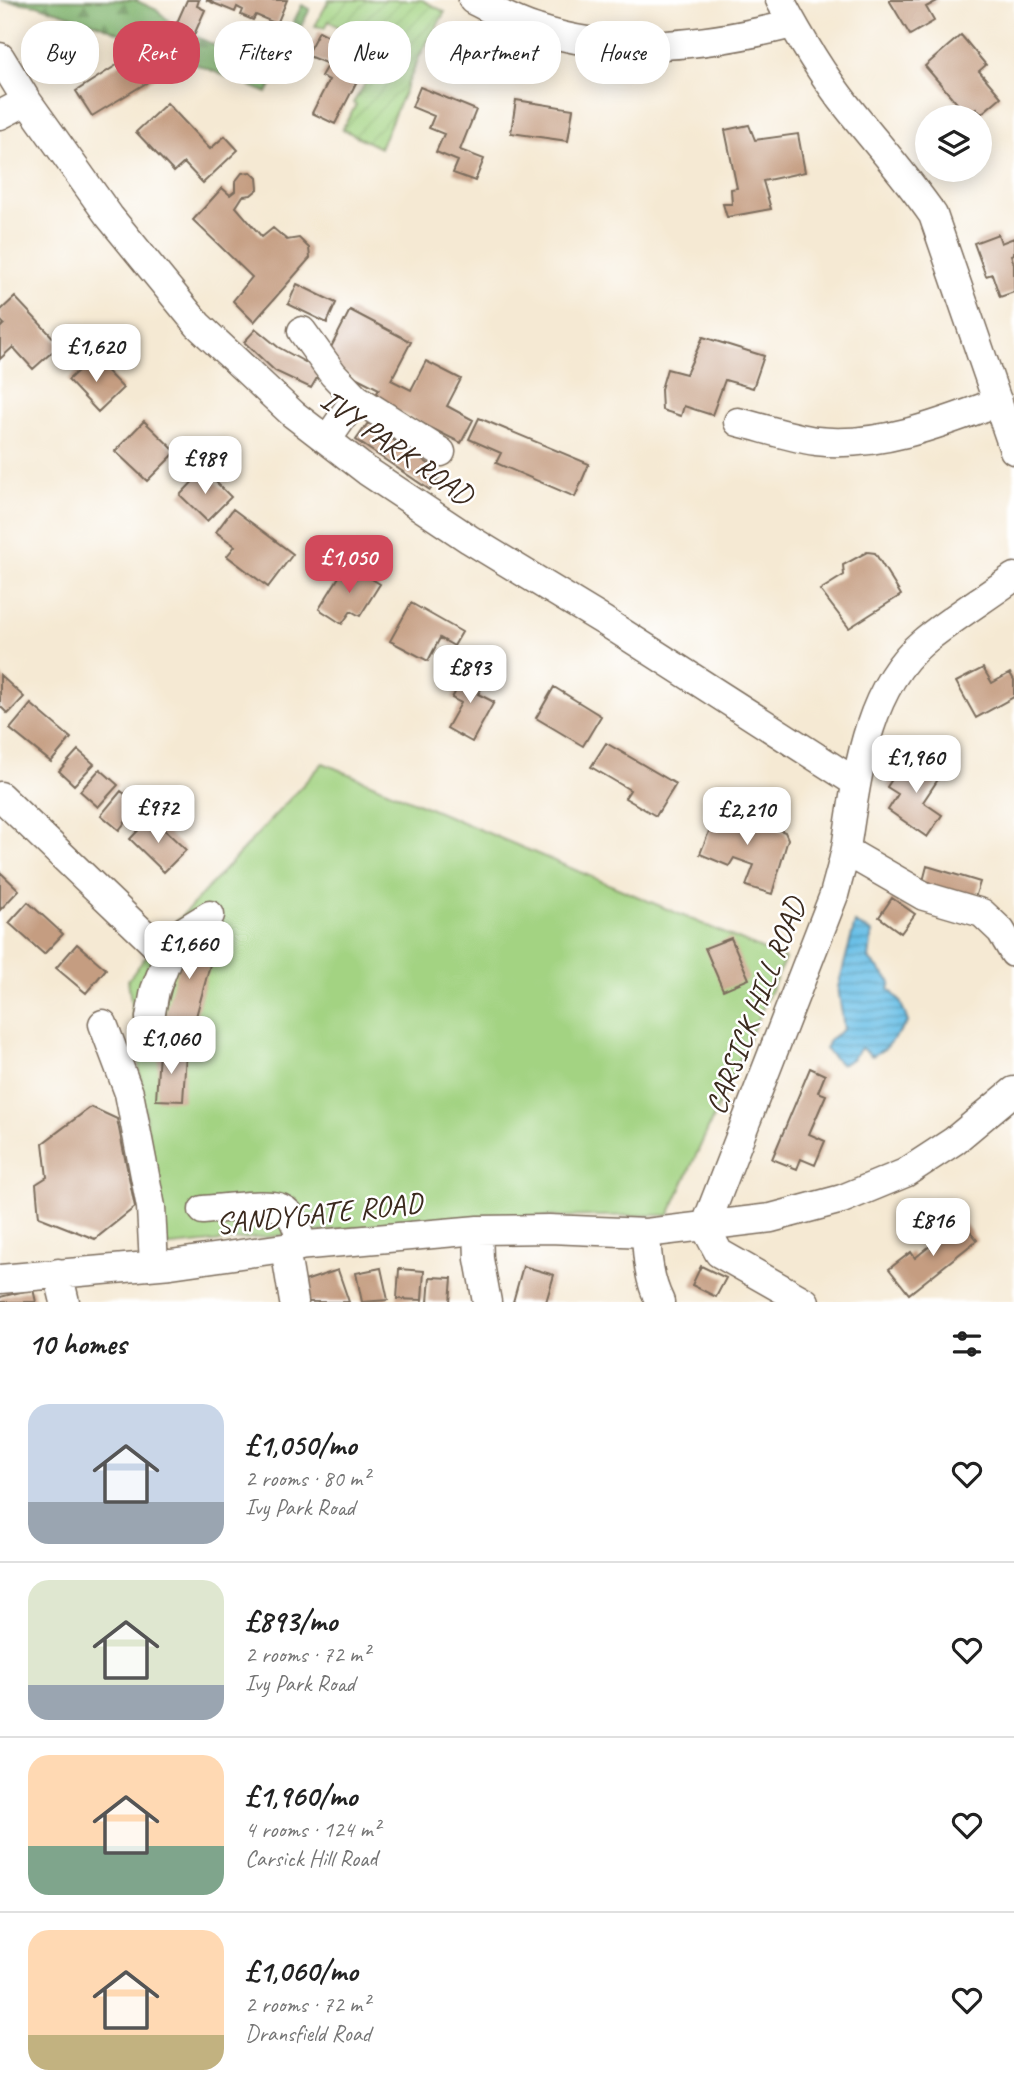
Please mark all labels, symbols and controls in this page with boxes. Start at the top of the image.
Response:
chip: Buy [21,21,99,84]
chip: Rent [113,21,200,84]
chip: Filters [214,21,314,84]
chip: New [328,21,411,84]
chip: Apartment [425,21,561,84]
chip: House [575,21,670,84]
map controls [915,105,992,182]
button: layers [915,105,992,182]
pin: £1,620 [39,324,153,384]
text: £1,620 [68,332,124,361]
street label: IVY PARK ROAD [314,381,483,515]
pin: £989 [164,436,246,496]
text: £989 [185,444,225,473]
pin: £1,050 [292,536,406,595]
text: £1,050 [321,543,377,572]
pin: £893 [429,646,511,705]
text: £893 [449,653,491,682]
pin: £1,960 [859,736,973,795]
text: £1,960 [888,743,944,772]
pin: £972 [117,786,199,845]
pin: £2,210 [690,788,804,847]
text: £972 [137,793,179,822]
text: £2,210 [719,795,775,824]
street label: CARSICK HILL ROAD [696,890,815,1119]
pin: £1,660 [132,922,246,981]
text: £1,660 [160,929,218,958]
pin: £1,060 [114,1016,228,1076]
text: £1,060 [143,1024,199,1053]
street label: SANDYGATE ROAD [214,1183,427,1243]
pin: £816 [892,1198,974,1258]
text: £816 [912,1206,954,1235]
text: 10 homes [28,1325,126,1363]
icon: filters [948,1325,986,1363]
text: £1,050/mo [245,1426,356,1464]
icon: home [84,1432,168,1516]
icon: heart [948,1455,986,1493]
text: 2 rooms · 80 m² [245,1464,369,1493]
text: Ivy Park Road [245,1493,355,1522]
text: £893/mo [245,1602,337,1640]
icon: home [84,1608,168,1692]
icon: heart [948,1631,986,1669]
text: 2 rooms · 72 m² [245,1640,369,1669]
text: Ivy Park Road [245,1669,355,1698]
text: £1,960/mo [245,1777,357,1815]
icon: home [84,1783,168,1867]
icon: heart [948,1806,986,1844]
text: 4 rooms · 124 m² [245,1815,380,1844]
text: Carsick Hill Road [245,1844,377,1873]
text: £1,060/mo [245,1952,358,1990]
icon: home [84,1958,168,2042]
icon: heart [948,1981,986,2019]
text: 2 rooms · 72 m² [245,1990,369,2019]
text: Dransfield Road [245,2019,371,2048]

